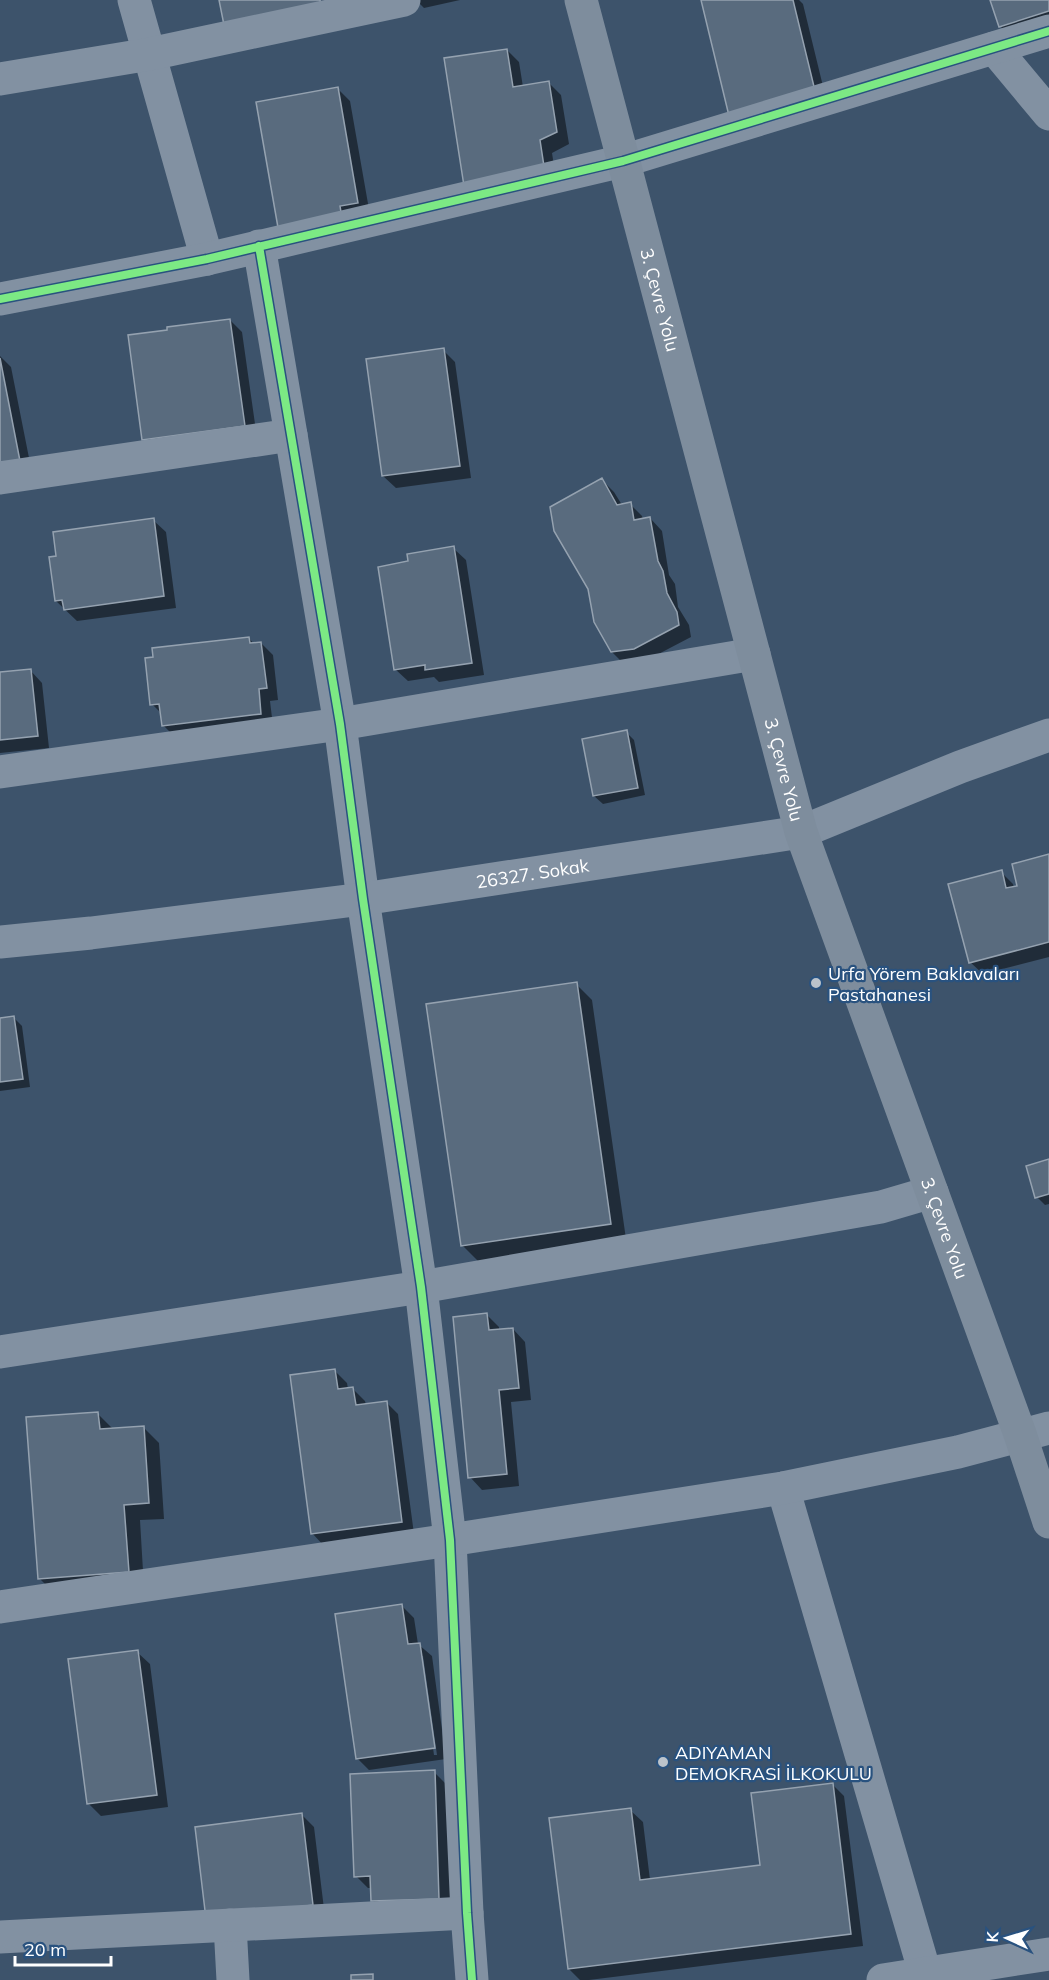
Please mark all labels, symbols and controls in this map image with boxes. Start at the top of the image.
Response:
street label: 3. Çevre Yolu [636,246,685,354]
street label: 3. Çevre Yolu [760,715,809,824]
street label: 26327. Sokak [475,853,591,893]
place label: Urfa Yörem Baklavaları Pastahanesi [828,962,1020,1006]
marker: Urfa Yörem Baklavaları Pastahanesi [809,976,823,990]
street label: 3. Çevre Yolu [916,1174,974,1282]
place label: ADIYAMAN DEMOKRASİ İLKOKULU [675,1741,872,1785]
marker: ADIYAMAN DEMOKRASİ İLKOKULU [656,1755,670,1769]
north arrow [977,1908,1037,1968]
scale bar [15,1929,111,1967]
text: K [982,1930,1002,1943]
text: 20 m [24,1938,66,1961]

